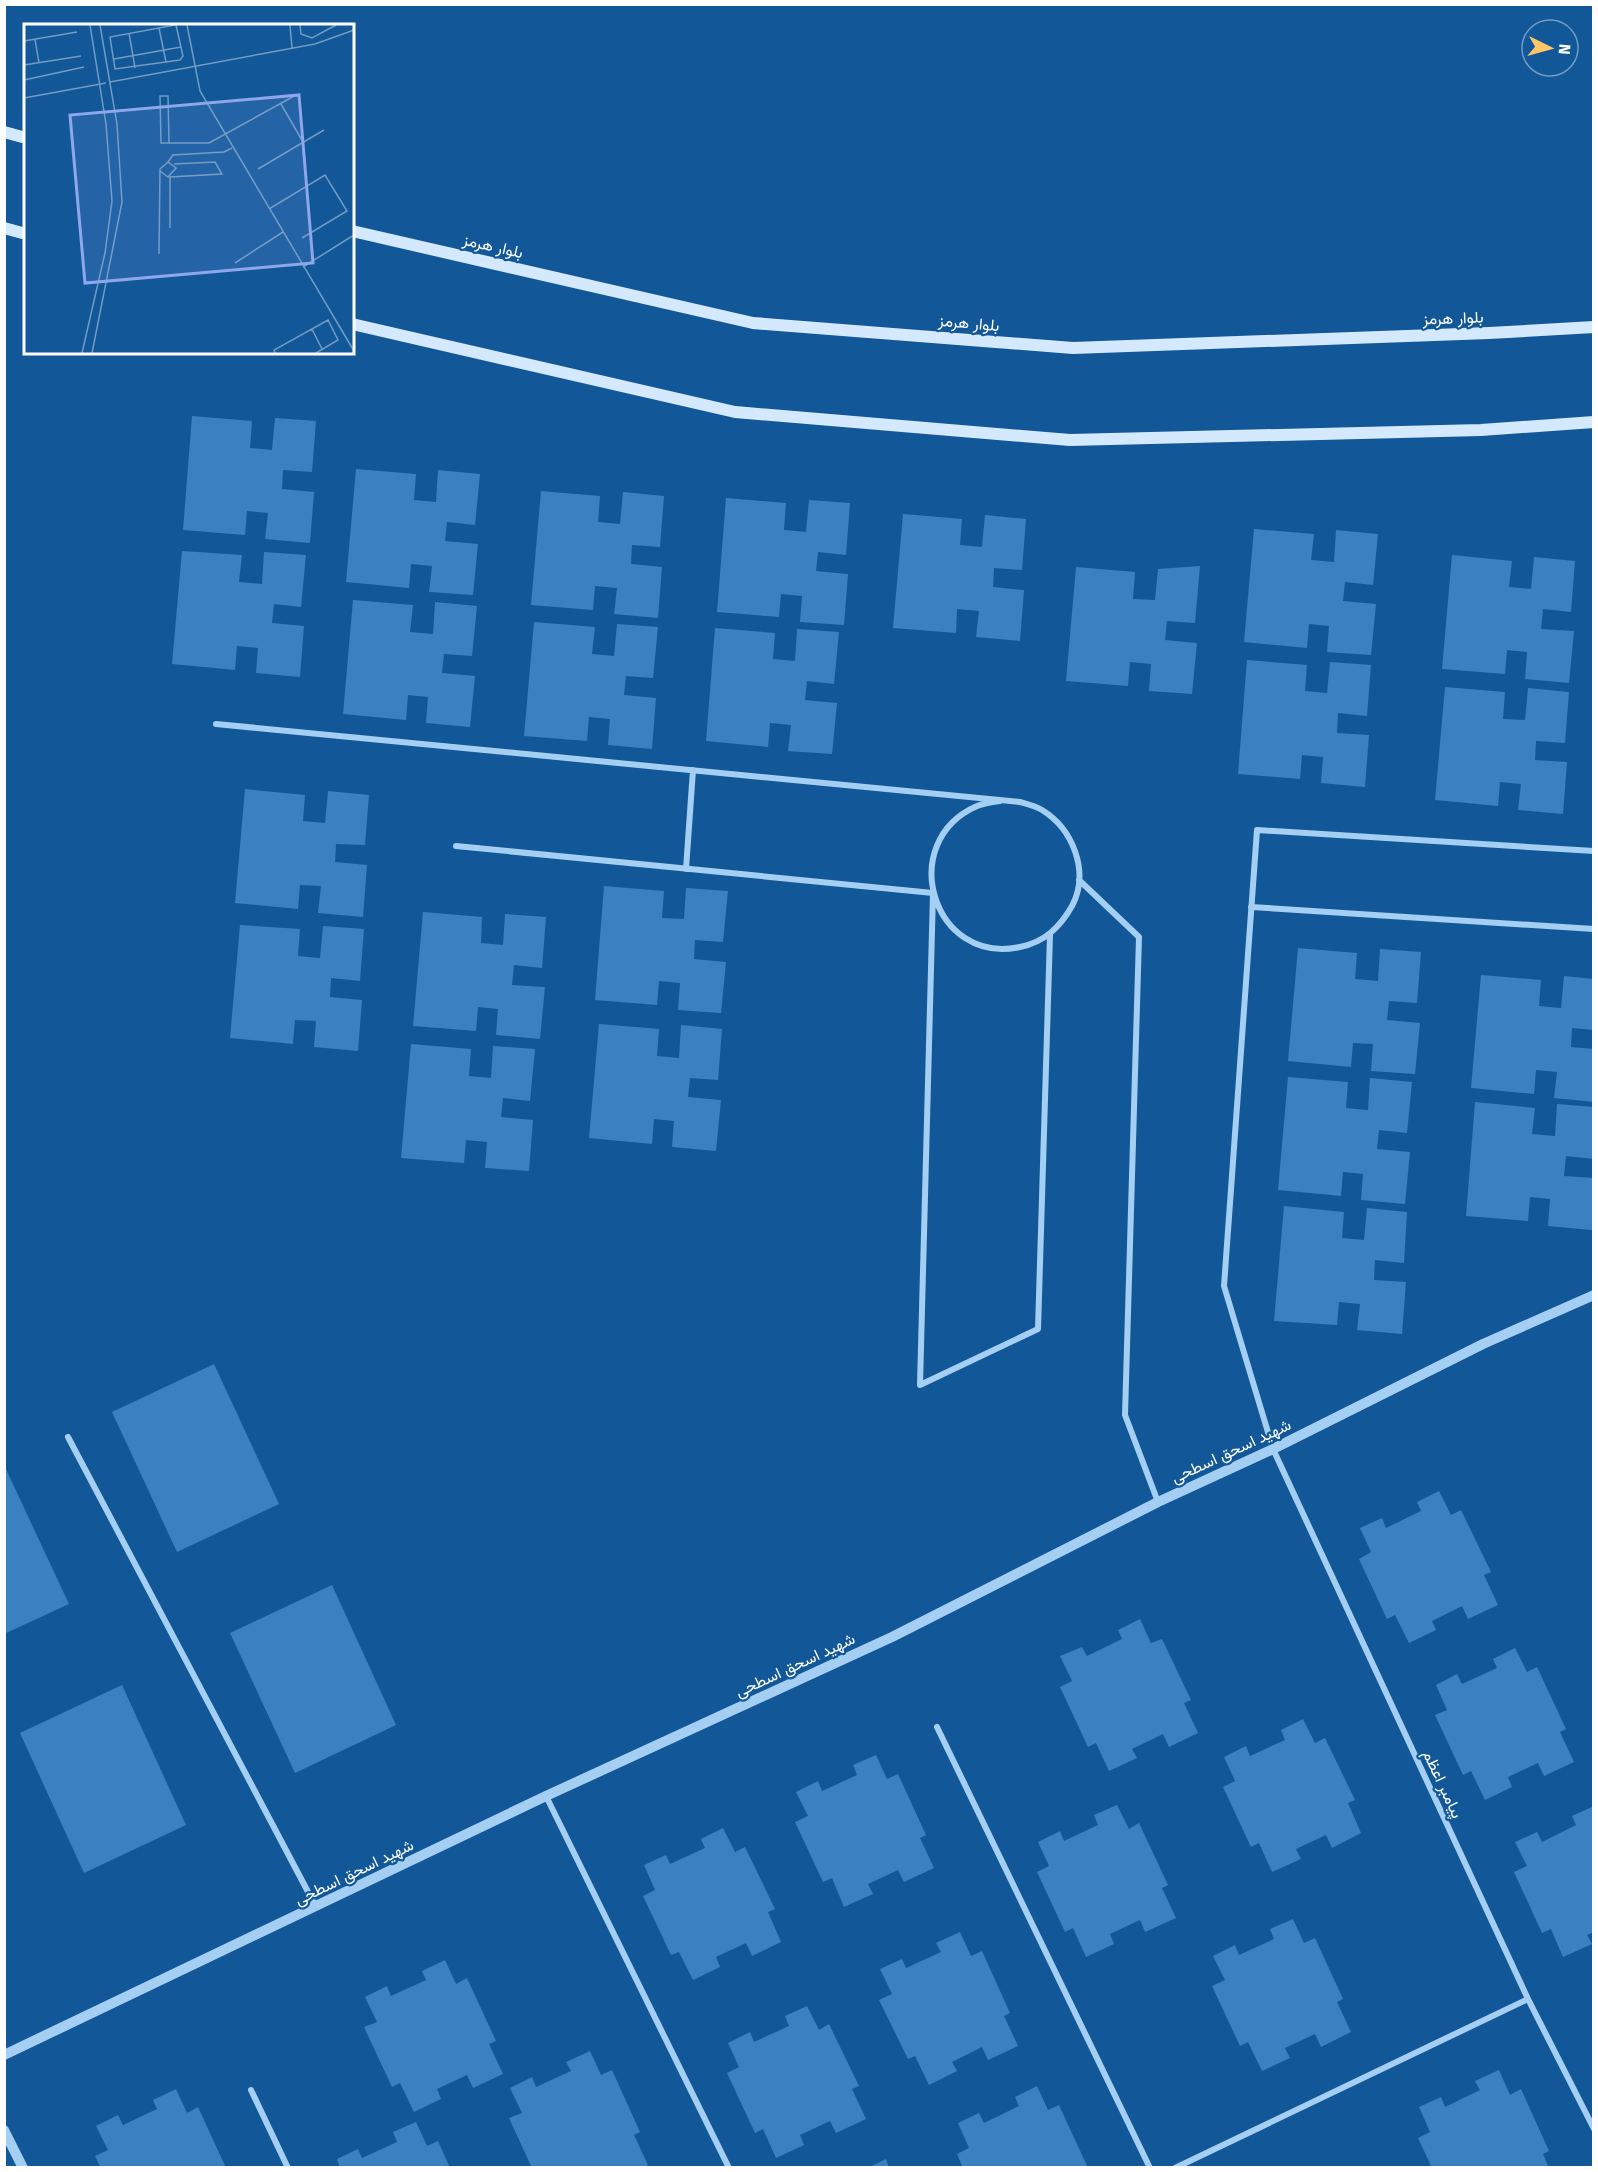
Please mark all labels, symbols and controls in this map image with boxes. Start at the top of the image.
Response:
north arrow [1520,18,1580,78]
inset map [24,24,354,354]
text: N [1555,43,1574,55]
street label: بلوار هرمز [460,230,525,263]
street label: بلوار هرمز [1421,307,1484,330]
street label: بلوار هرمز [937,311,1000,336]
street label: شهید اسحق اسطحی [1168,1415,1294,1488]
street label: شهید اسحق اسطحی [732,1629,858,1702]
street label: پیامبر اعظم [1417,1747,1467,1822]
street label: شهید اسحق اسطحی [291,1835,417,1910]

